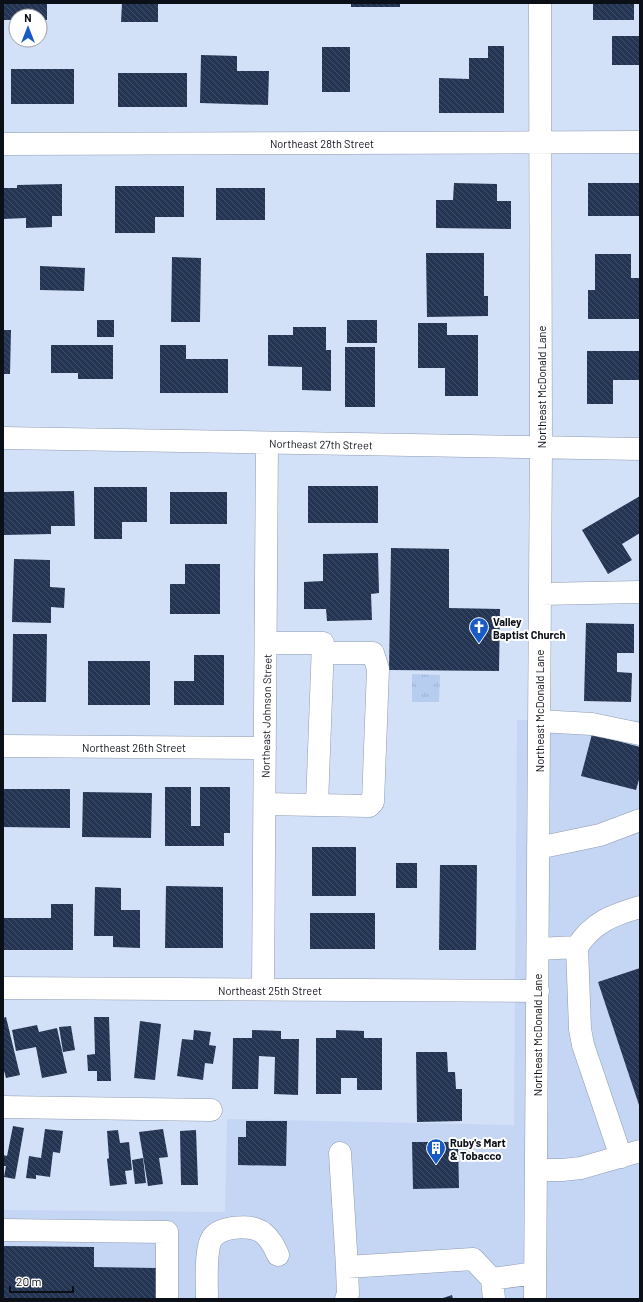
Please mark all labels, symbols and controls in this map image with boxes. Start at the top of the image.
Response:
north arrow [8,8,48,48]
text: N [24,11,32,24]
street label: Northeast 28th Street [270,137,374,150]
street label: Northeast McDonald Lane [535,326,548,448]
street label: Northeast 27th Street [269,437,373,451]
place label: Valley Baptist Church [493,615,565,641]
church icon: Valley Baptist Church [468,616,490,644]
street label: Northeast McDonald Lane [533,650,546,772]
street label: Northeast Johnson Street [258,654,274,778]
street label: Northeast 26th Street [82,741,186,754]
street label: Northeast McDonald Lane [531,974,544,1096]
street label: Northeast 25th Street [218,984,322,997]
place label: Ruby's Mart & Tobacco [450,1136,506,1162]
building icon: Ruby's Mart & Tobacco [425,1137,447,1165]
scale bar [10,1268,73,1294]
text: 20 m [16,1274,42,1288]

